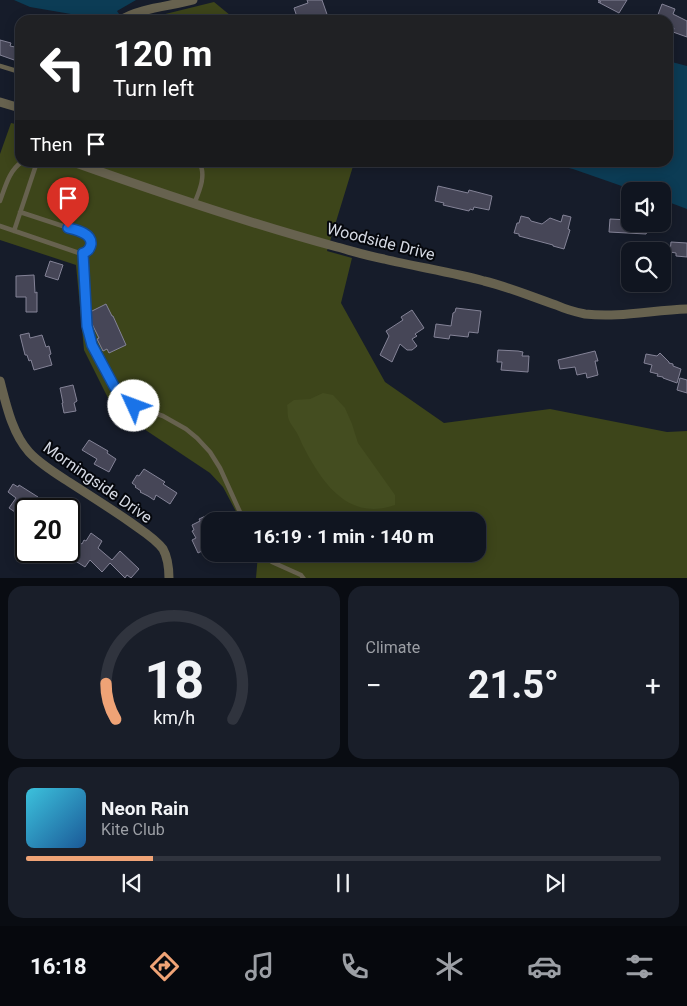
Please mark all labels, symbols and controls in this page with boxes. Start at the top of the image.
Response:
text: 120 m [113,34,212,75]
icon: left [30,35,95,100]
text: Turn left [113,76,194,101]
icon: arrive [82,130,110,158]
text: Then [30,133,72,156]
pin [47,177,89,228]
map controls [621,182,671,292]
button: sound [621,182,671,232]
icon: arrive [54,184,82,212]
street label: Woodside Drive [325,219,437,264]
button: search [621,242,671,292]
position arrow [107,379,159,431]
street label: Morningside Drive [40,438,156,527]
speed limit sign: 20 [15,498,80,563]
text: 16:19 · 1 min · 140 m [253,525,434,548]
text: Climate [366,638,420,657]
text: 18 [144,650,204,711]
text: 21.5° [468,663,559,707]
text: − [366,669,382,702]
text: + [645,669,661,702]
text: km/h [153,707,195,728]
text: Neon Rain [101,797,189,820]
text: Kite Club [101,820,165,839]
icon: previous [118,869,146,897]
icon: pause [329,869,357,897]
icon: next [541,869,569,897]
icon: directions [147,949,182,984]
icon: music [242,949,277,984]
icon: phone [337,949,372,984]
icon: climate [432,949,467,984]
icon: car [527,949,562,984]
icon: filters [622,949,657,984]
text: 16:18 [30,954,87,979]

